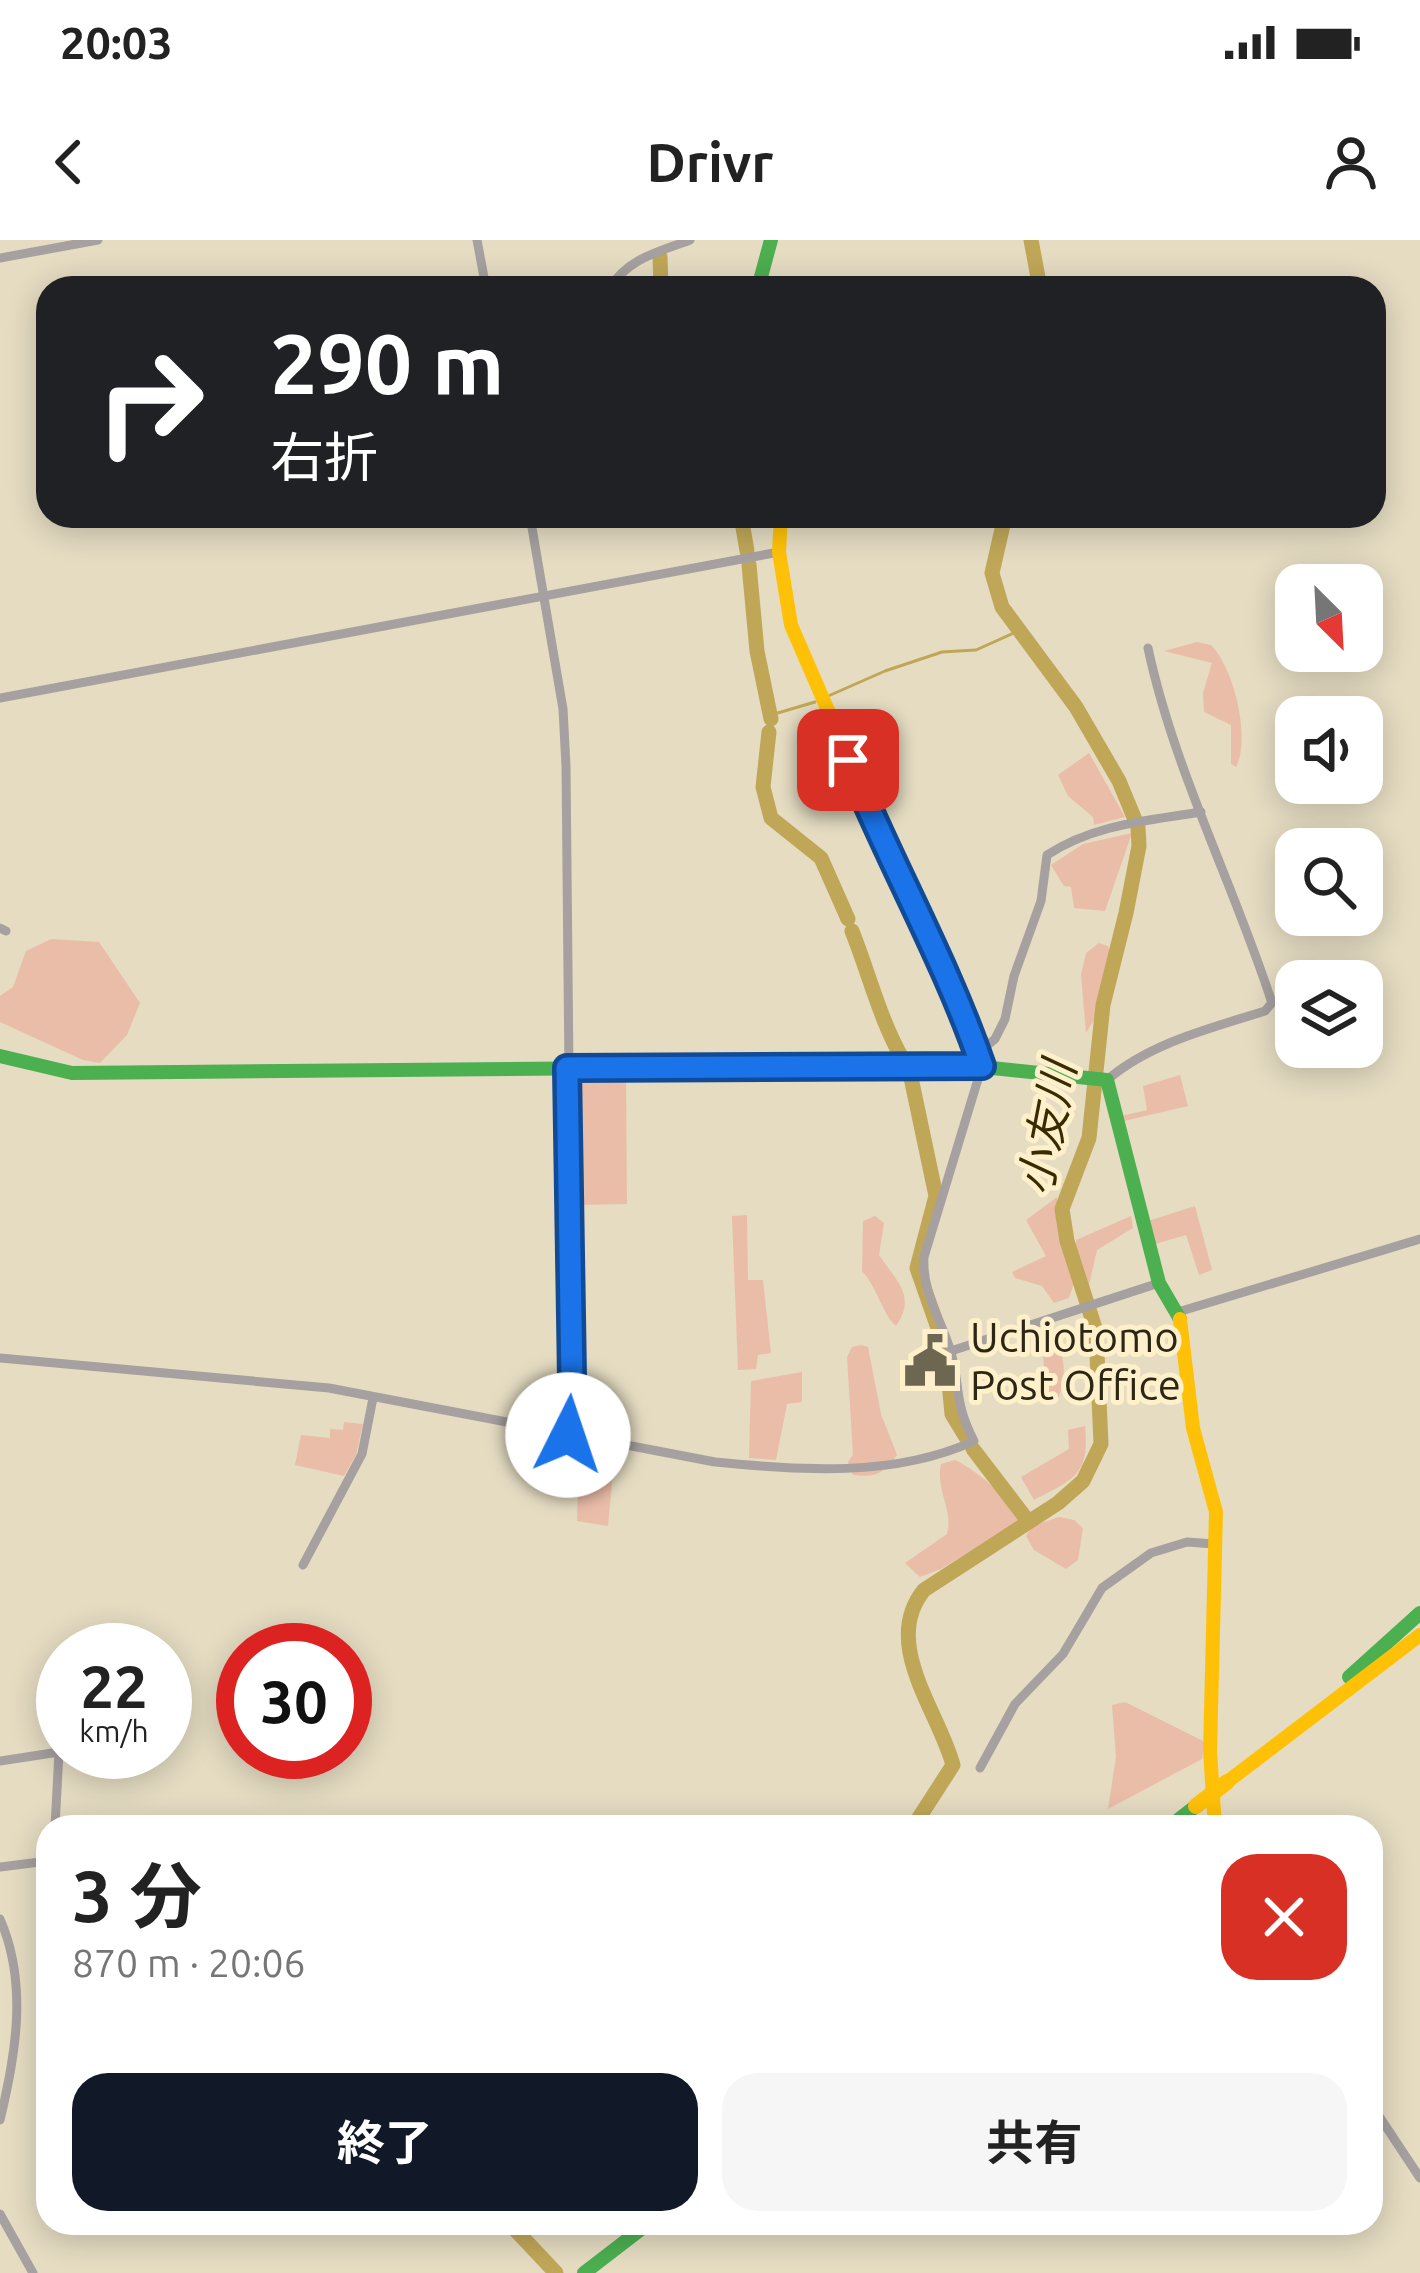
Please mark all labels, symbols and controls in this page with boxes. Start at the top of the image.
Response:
text: 20:03 [60,17,173,68]
icon: back [36,129,102,195]
icon: person [1318,129,1384,195]
text: Drivr [647,132,773,192]
text: 290 m [270,316,504,410]
icon: right [72,324,228,480]
text: 右折 [270,427,378,487]
north arrow [1275,564,1383,672]
map controls [1275,564,1383,1068]
button: sound [1275,696,1383,804]
pin [797,709,899,811]
icon: arrive [815,727,881,793]
button: search [1275,828,1383,936]
button: layers [1275,960,1383,1068]
water label: 小友川 [1009,1053,1085,1199]
place label: Uchiotomo Post Office [970,1313,1181,1408]
public building icon: Uchiotomo Post Office [901,1332,959,1390]
position arrow [505,1372,631,1498]
speed limit sign: 30 [216,1623,372,1779]
text: 22 [80,1652,148,1719]
text: km/h [79,1714,149,1748]
button: close [1221,1854,1347,1980]
text: 3 分 [72,1855,202,1936]
text: 870 m · 20:06 [72,1941,306,1984]
button: 終了 [72,2073,698,2211]
button: 共有 [722,2073,1347,2211]

